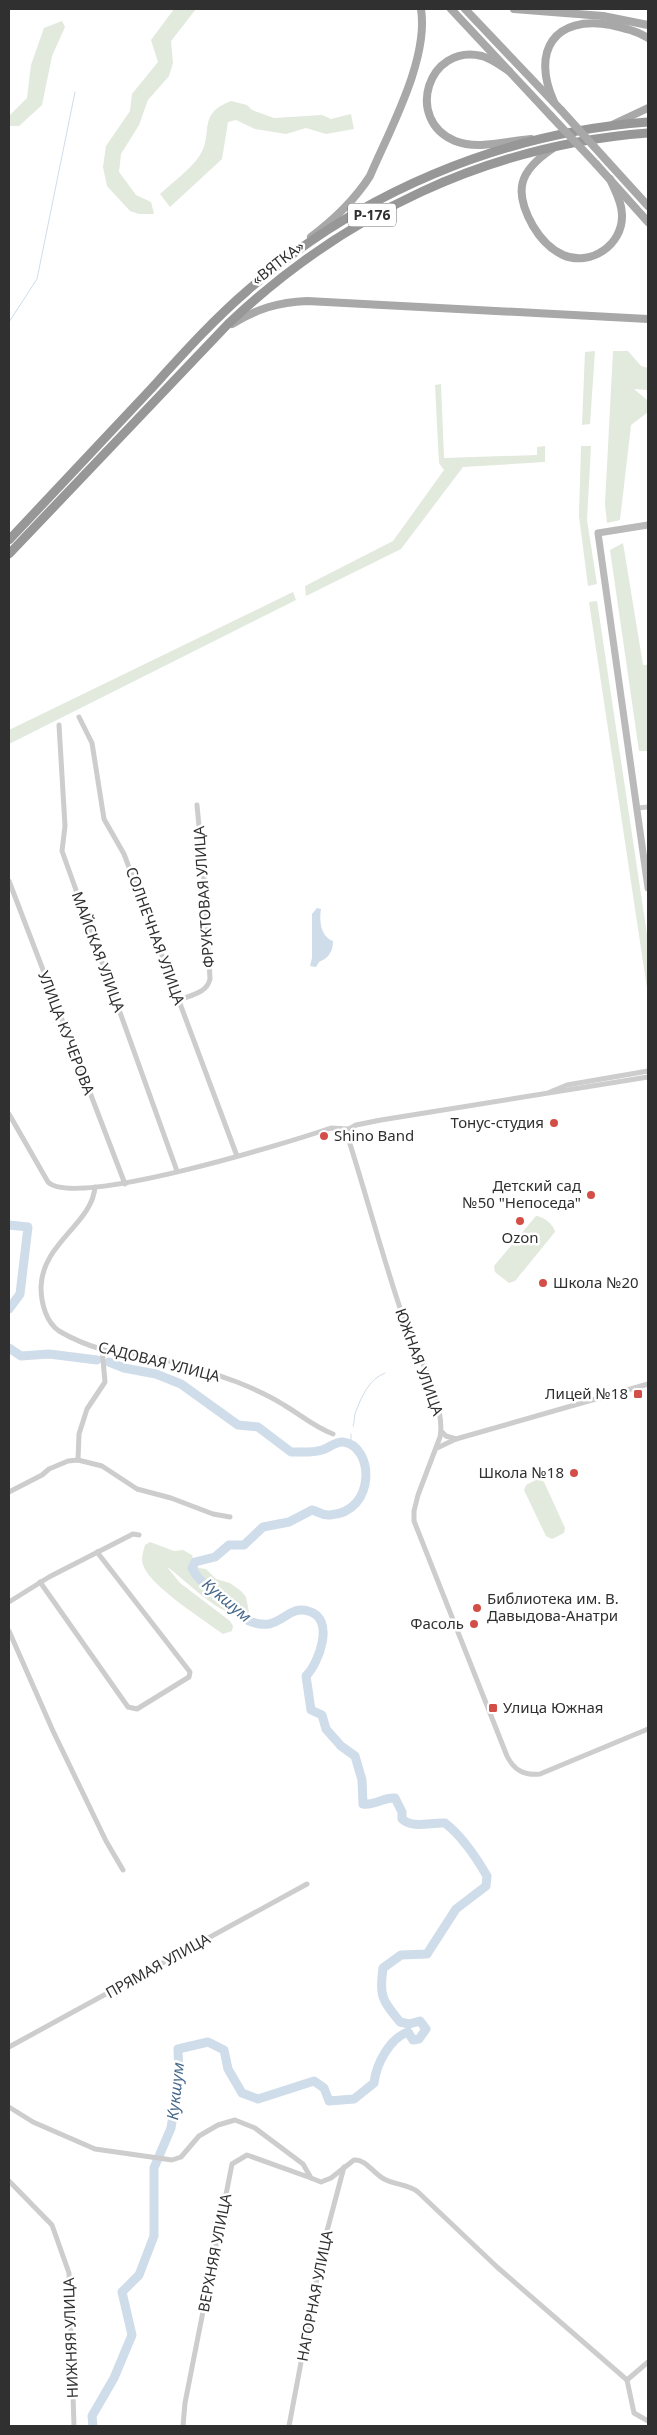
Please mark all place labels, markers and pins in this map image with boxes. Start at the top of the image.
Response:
place label: Тонус-студия [450,1112,544,1132]
marker: Тонус-студия [548,1117,560,1129]
place label: Shino Band [334,1125,414,1145]
marker: Shino Band [318,1130,330,1142]
place label: Детский сад №50 "Непоседа" [462,1175,581,1212]
marker: Детский сад №50 "Непоседа" [585,1189,597,1201]
marker: Ozon [514,1215,526,1227]
place label: Ozon [501,1227,539,1247]
place label: Школа №20 [553,1272,639,1292]
marker: Школа №20 [537,1277,549,1289]
place label: Лицей №18 [545,1383,628,1403]
marker: Лицей №18 [632,1388,644,1400]
place label: Школа №18 [478,1462,564,1482]
marker: Школа №18 [568,1467,580,1479]
place label: Библиотека им. В. Давыдова-Анатри [487,1588,619,1625]
marker: Библиотека им. В. Давыдова-Анатри [471,1602,483,1614]
place label: Фасоль [410,1613,464,1633]
marker: Фасоль [468,1618,480,1630]
place label: Улица Южная [503,1697,603,1717]
marker: Улица Южная [487,1702,499,1714]

